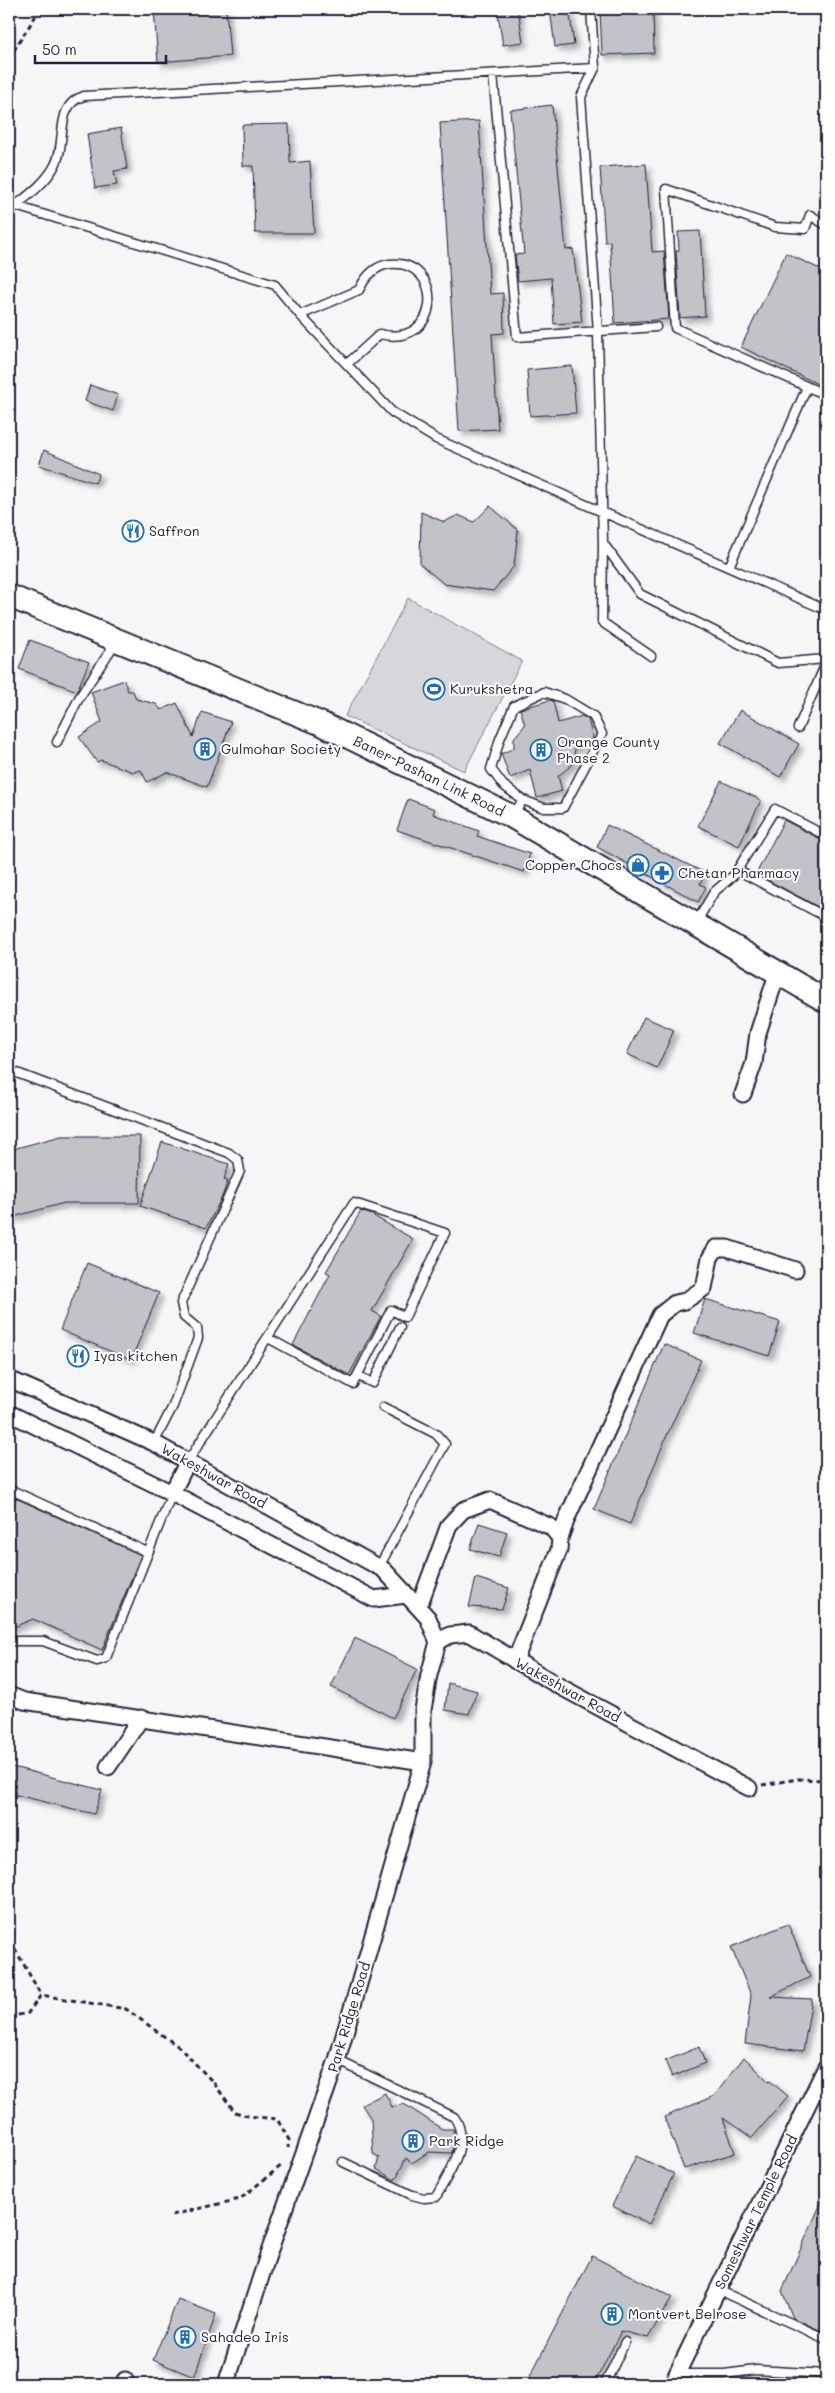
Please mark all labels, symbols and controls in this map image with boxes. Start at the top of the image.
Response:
scale bar [35,32,166,64]
text: 50 m [42,39,77,59]
restaurant icon: Saffron [121,519,145,543]
place label: Saffron [149,521,200,540]
sports icon: Kurukshetra [422,677,446,701]
place label: Kurukshetra [450,679,534,698]
street label: Baner-Pashan Link Road [350,731,508,821]
place label: Orange County Phase 2 [557,732,660,767]
building icon: Gulmohar Society [193,737,217,761]
building icon: Orange County Phase 2 [529,738,553,762]
place label: Gulmohar Society [221,739,341,758]
shop icon: Copper Chocs [626,853,650,877]
place label: Copper Chocs [525,855,622,874]
pharmacy icon: Chetan Pharmacy [650,861,674,885]
place label: Chetan Pharmacy [678,863,799,882]
restaurant icon: Iyas kitchen [66,1344,90,1368]
place label: Iyas kitchen [94,1346,178,1365]
street label: Wakeshwar Road [158,1439,270,1512]
street label: Wakeshwar Road [512,1653,624,1726]
street label: Park Ridge Road [323,1959,374,2074]
building icon: Park Ridge [401,2129,425,2153]
place label: Park Ridge [429,2131,504,2150]
street label: Someshwar Temple Road [710,2131,801,2292]
building icon: Montvert Belrose [600,2302,624,2326]
place label: Montvert Belrose [628,2304,747,2323]
building icon: Sahadeo Iris [173,2325,197,2349]
place label: Sahadeo Iris [201,2327,289,2346]

